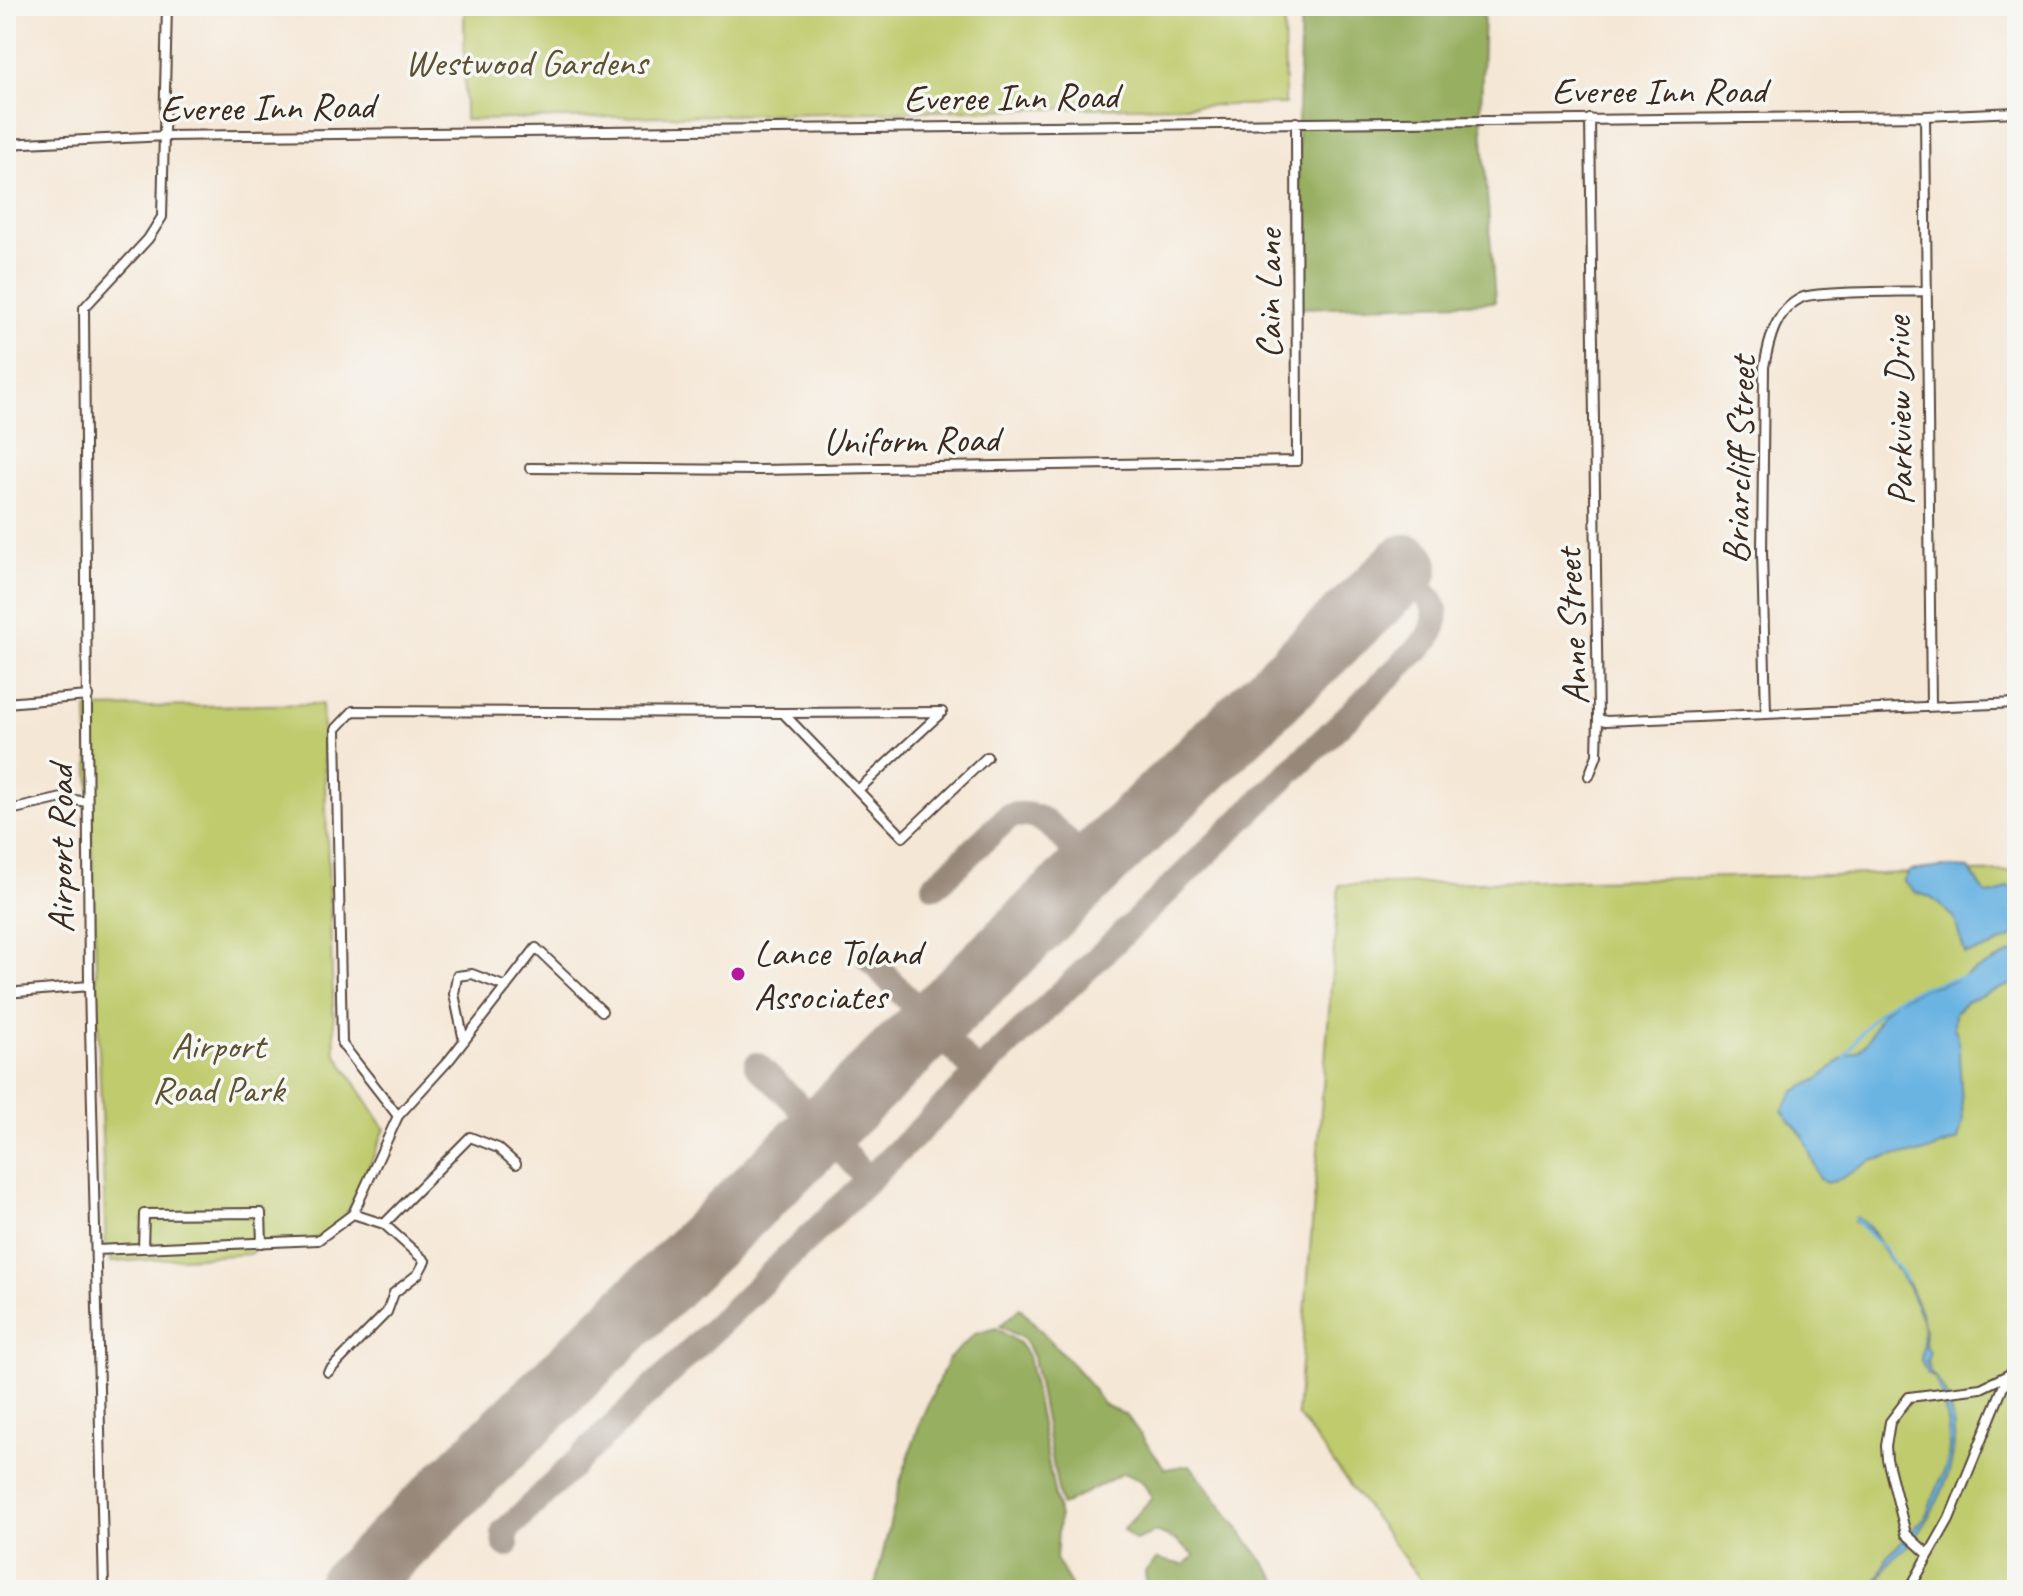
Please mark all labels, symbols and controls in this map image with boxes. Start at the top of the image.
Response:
park label: Westwood Gardens [405,39,650,86]
street label: Everee Inn Road [1552,67,1772,114]
street label: Everee Inn Road [903,72,1125,122]
street label: Everee Inn Road [159,82,381,132]
street label: Cain Lane [1245,227,1292,359]
street label: Parkview Drive [1874,314,1924,506]
street label: Briarcliff Street [1712,352,1766,565]
street label: Uniform Road [823,415,1006,465]
street label: Anne Street [1544,544,1600,706]
street label: Airport Road [37,759,84,933]
place label: Lance Toland Associates [754,929,927,1020]
marker: Lance Toland Associates [729,965,747,983]
park label: Airport Road Park [152,1022,287,1113]

